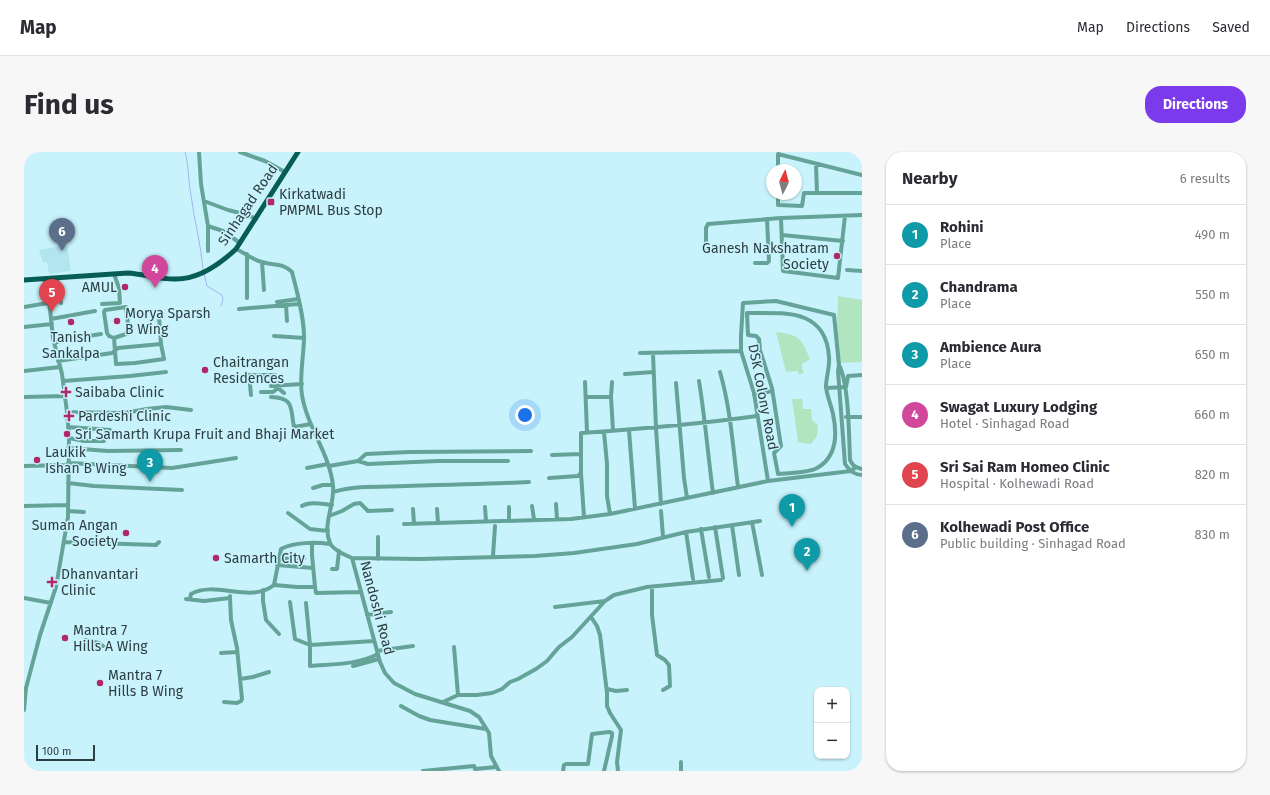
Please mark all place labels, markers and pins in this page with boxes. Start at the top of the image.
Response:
place label: Kirkatwadi PMPML Bus Stop [279,186,383,219]
marker: Kirkatwadi PMPML Bus Stop [266,197,276,207]
pin: 6 [49,218,75,251]
place label: Ganesh Nakshatram Society [702,240,829,273]
marker: Ganesh Nakshatram Society [832,251,842,261]
pin: 4 [142,255,168,288]
pin: 5 [39,279,65,312]
place label: AMUL [82,279,117,296]
marker: AMUL [120,282,130,292]
place label: Morya Sparsh B Wing [125,305,211,338]
marker: Morya Sparsh B Wing [112,316,122,326]
marker: Tanish Sankalpa [66,317,76,327]
place label: Tanish Sankalpa [42,329,100,362]
place label: Chaitrangan Residences [213,354,289,387]
marker: Chaitrangan Residences [200,365,210,375]
place label: Saibaba Clinic [75,384,164,401]
marker: Saibaba Clinic [60,386,72,398]
place label: Pardeshi Clinic [78,408,171,425]
marker: Pardeshi Clinic [63,410,75,422]
place label: Sri Samarth Krupa Fruit and Bhaji Market [75,426,335,443]
marker: Sri Samarth Krupa Fruit and Bhaji Market [62,429,72,439]
place label: Laukik Ishan B Wing [45,444,127,477]
pin: 3 [137,449,163,482]
marker: Laukik Ishan B Wing [32,455,42,465]
pin: 1 [779,494,805,527]
place label: Suman Angan Society [32,517,118,550]
marker: Suman Angan Society [121,528,131,538]
pin: 2 [794,538,820,571]
place label: Samarth City [224,550,305,567]
marker: Samarth City [211,553,221,563]
place label: Dhanvantari Clinic [61,566,138,599]
marker: Dhanvantari Clinic [46,576,58,588]
place label: Mantra 7 Hills A Wing [73,622,148,655]
marker: Mantra 7 Hills A Wing [60,633,70,643]
place label: Mantra 7 Hills B Wing [108,667,184,700]
marker: Mantra 7 Hills B Wing [95,678,105,688]

